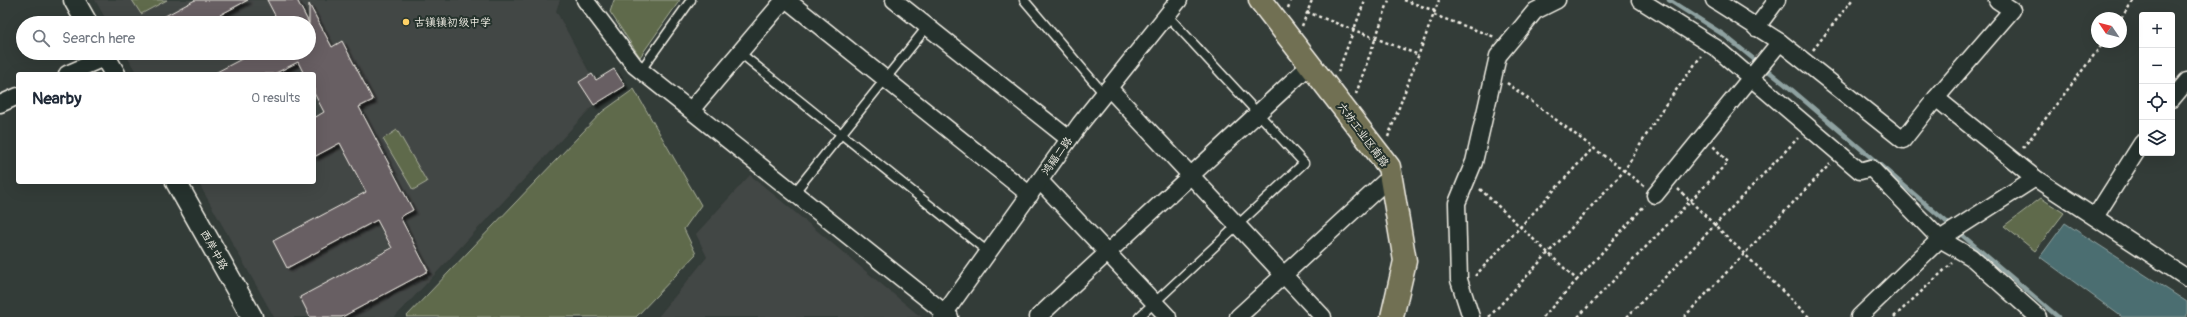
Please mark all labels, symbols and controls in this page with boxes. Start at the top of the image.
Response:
north arrow [2091,12,2127,48]
map controls [2139,12,2175,156]
button: + [2139,12,2175,48]
search box [16,16,316,60]
place label: 古镇镇初级中学 [414,16,491,29]
marker: 古镇镇初级中学 [401,17,411,27]
icon: search [30,27,52,49]
text: Search here [62,29,135,48]
button: − [2139,48,2175,84]
button: locate [2139,84,2175,120]
text: Nearby [32,88,81,109]
text: 0 results [251,90,300,106]
street label: 六坊工业区南路 [1335,100,1391,170]
button: layers [2139,120,2175,156]
street label: 鸿福二路 [1039,134,1075,178]
street label: 西岸中路 [198,228,230,272]

